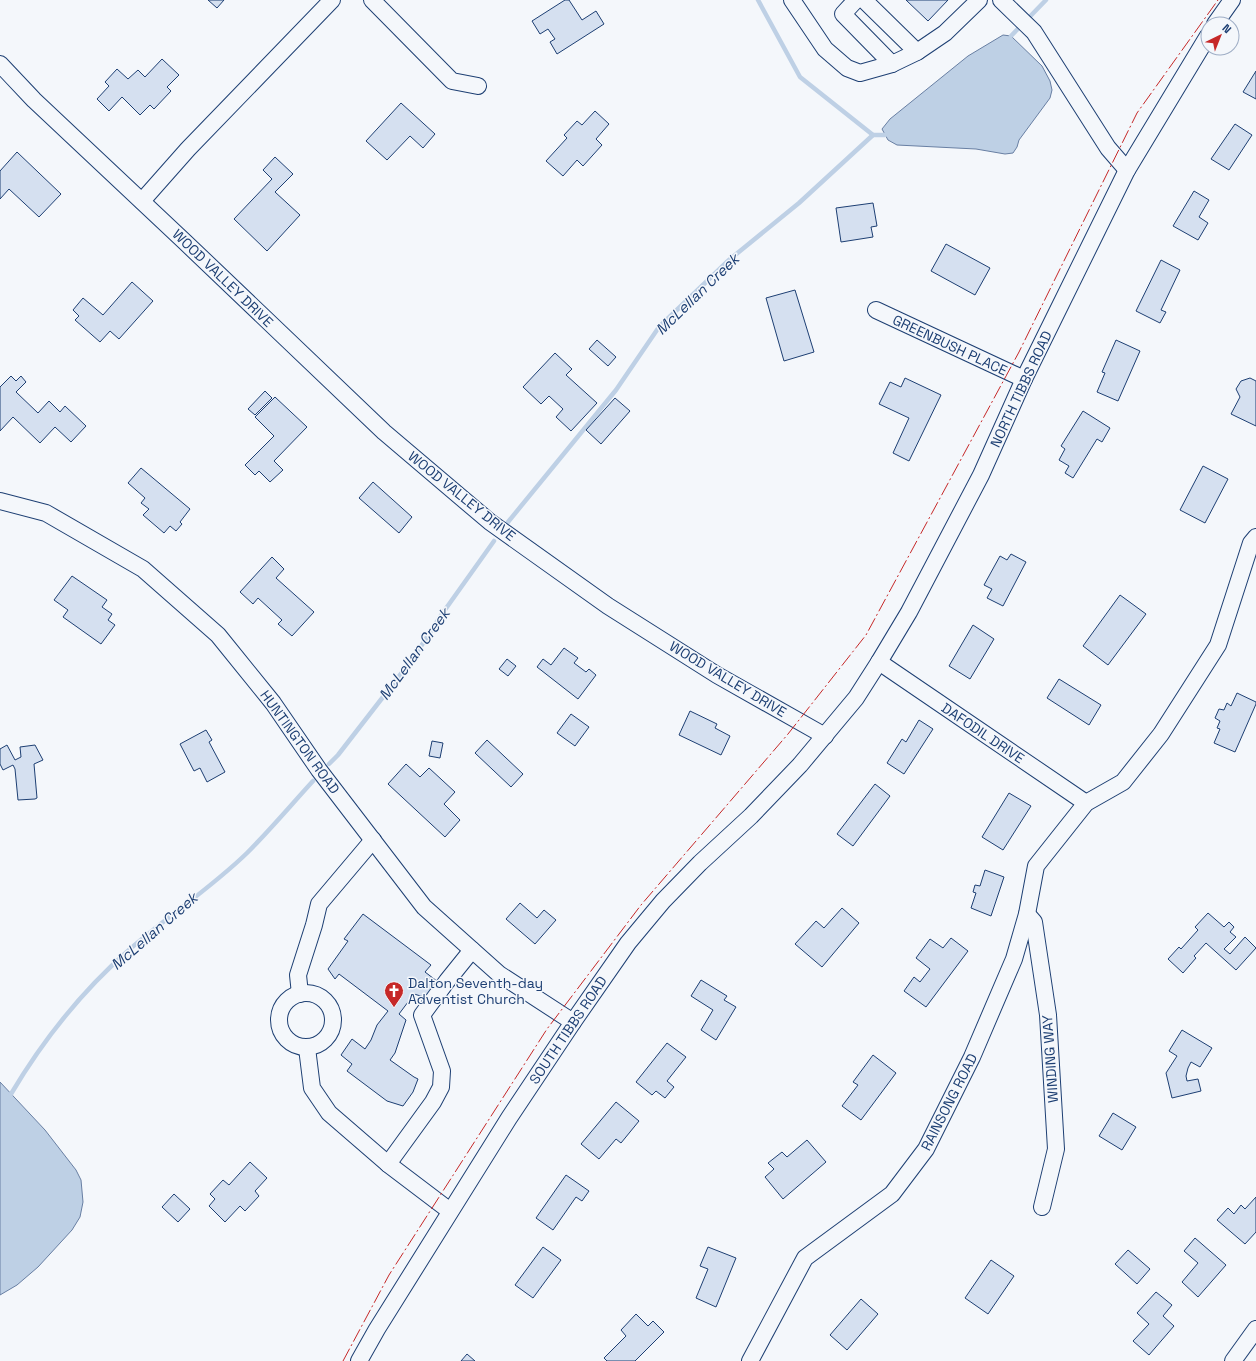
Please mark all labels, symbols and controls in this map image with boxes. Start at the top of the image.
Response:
north arrow [1200,16,1240,56]
text: N [1219,21,1234,36]
street label: WOOD VALLEY DRIVE [169,225,277,331]
water label: McLellan Creek [651,248,744,339]
street label: GREENBUSH PLACE [890,310,1010,380]
street label: NORTH TIBBS ROAD [986,328,1056,450]
street label: WOOD VALLEY DRIVE [405,447,520,545]
water label: McLellan Creek [374,603,455,704]
street label: WOOD VALLEY DRIVE [666,637,790,721]
street label: HUNTINGTON ROAD [256,687,344,797]
street label: DAFODIL DRIVE [938,699,1028,767]
water label: McLellan Creek [107,887,203,974]
street label: SOUTH TIBBS ROAD [525,973,611,1087]
place label: Dalton Seventh-day Adventist Church [408,974,543,1008]
church icon: Dalton Seventh-day Adventist Church [383,980,405,1008]
street label: WINDING WAY [1038,1014,1062,1103]
street label: RAINSONG ROAD [917,1050,981,1154]

